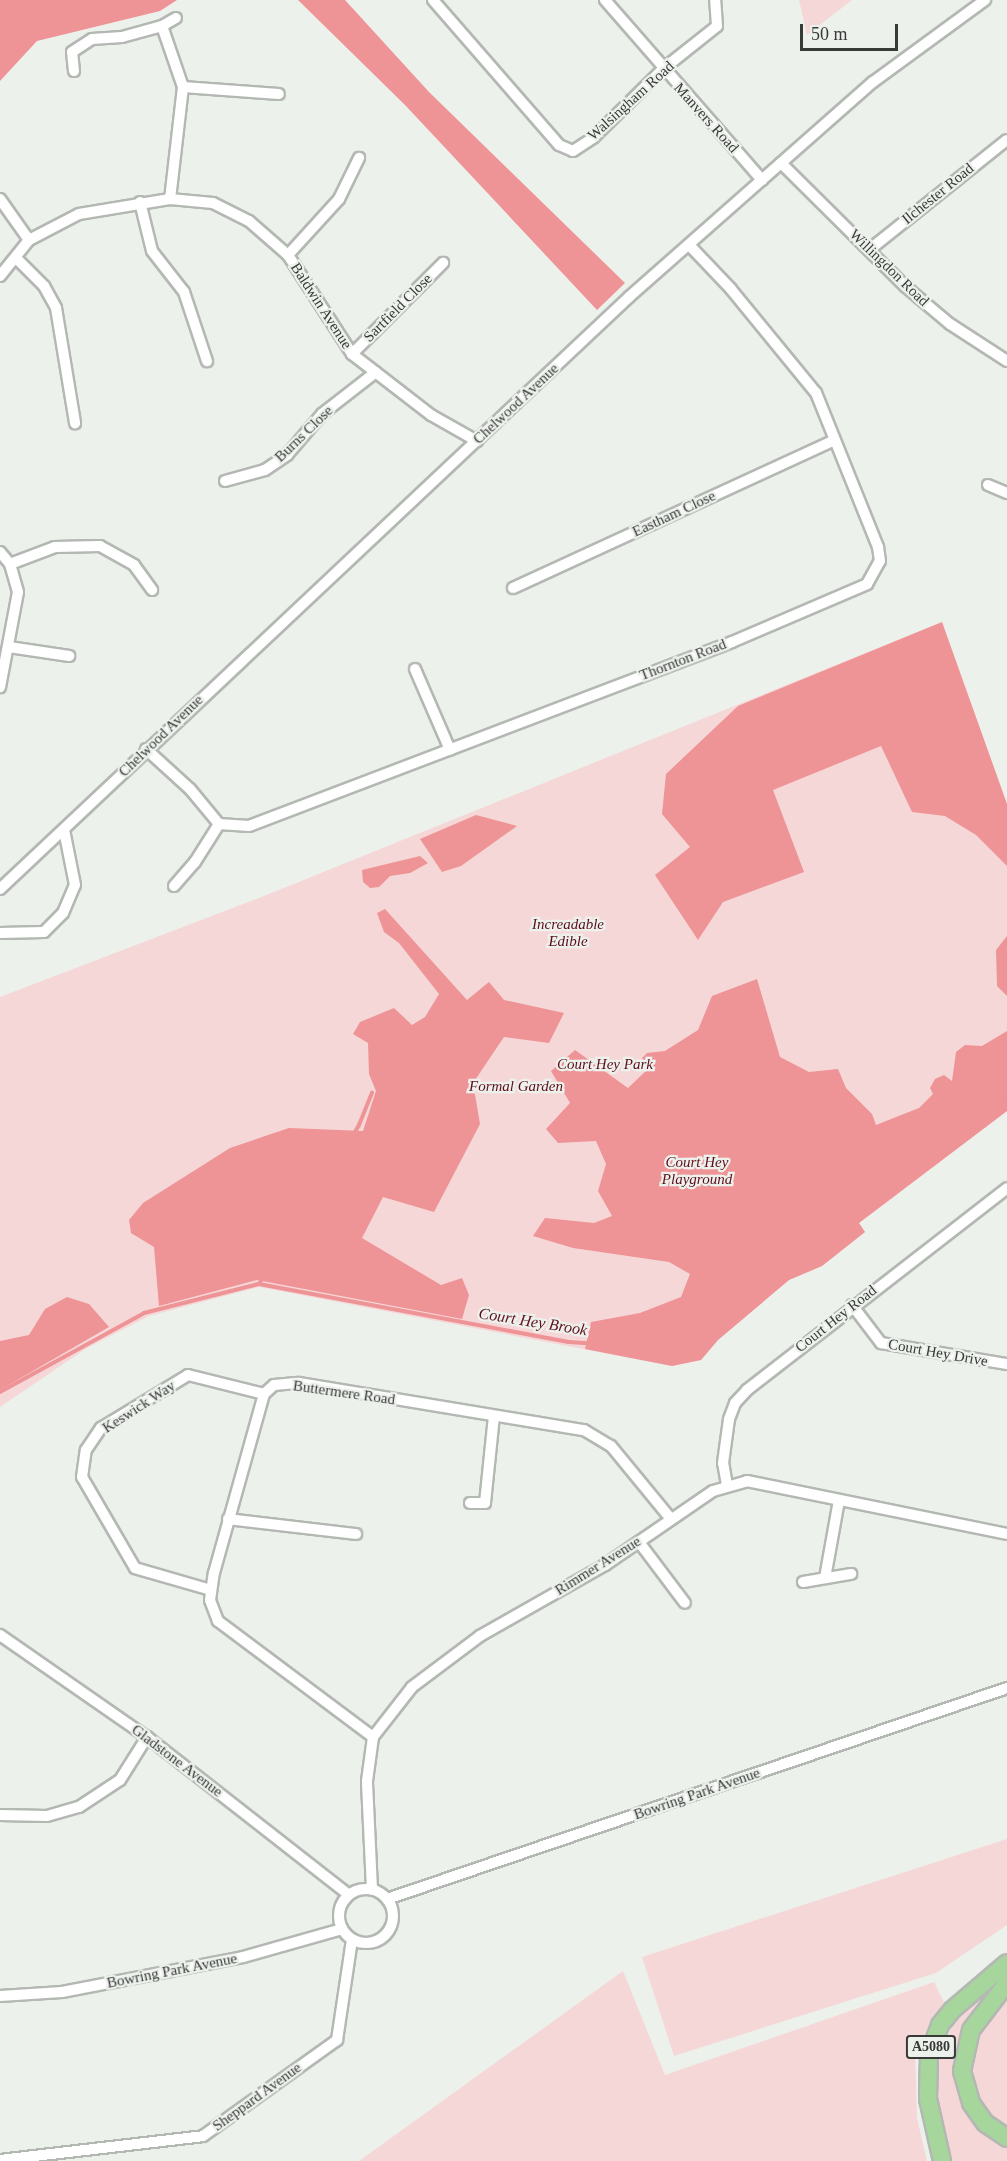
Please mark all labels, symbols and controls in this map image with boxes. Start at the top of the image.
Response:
scale bar [803,12,900,50]
text: 50 m [811,24,848,44]
street label: Walsingham Road [584,58,678,144]
street label: Manvers Road [670,79,742,157]
street label: Ilchester Road [899,160,977,228]
street label: Willingdon Road [846,226,932,310]
street label: Baldwin Avenue [286,259,356,353]
street label: Sartfield Close [360,270,436,346]
street label: Chelwood Avenue [469,360,563,448]
street label: Burns Close [271,402,337,466]
street label: Eastham Close [630,487,718,541]
street label: Thornton Road [637,635,729,685]
street label: Chelwood Avenue [115,691,207,781]
park label: Increadable Edible [532,915,604,950]
park label: Court Hey Park [557,1056,653,1074]
park label: Formal Garden [469,1078,563,1096]
park label: Court Hey Playground [662,1153,732,1188]
street label: Court Hey Road [792,1282,880,1356]
water label: Court Hey Brook [477,1304,589,1340]
street label: Court Hey Drive [887,1335,989,1371]
street label: Keswick Way [99,1377,179,1437]
street label: Buttermere Road [292,1377,396,1409]
street label: Rimmer Avenue [551,1532,645,1600]
street label: Gladstone Avenue [128,1721,226,1801]
street label: Bowring Park Avenue [631,1764,763,1824]
street label: Bowring Park Avenue [105,1949,239,1993]
road number: A5080 [906,2036,956,2058]
street label: Sheppard Avenue [209,2059,305,2135]

